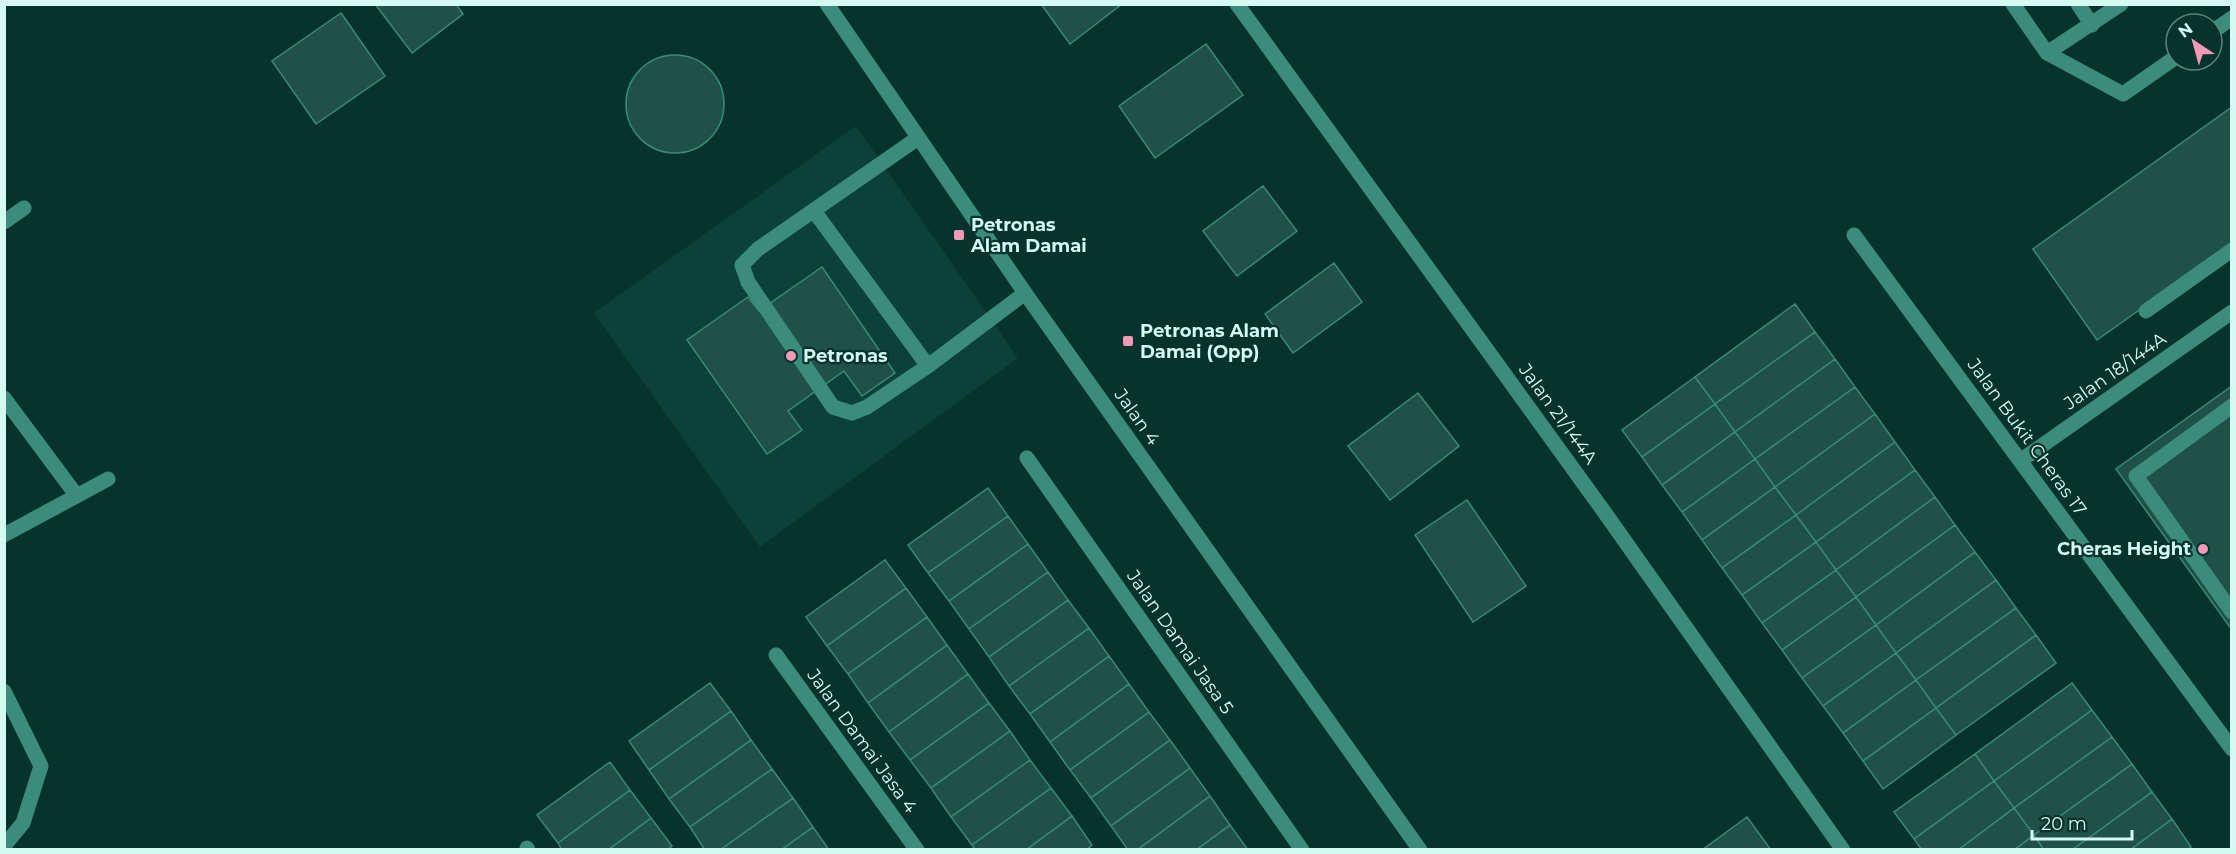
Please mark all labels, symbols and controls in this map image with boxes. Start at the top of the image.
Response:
north arrow [2164,12,2224,72]
text: N [2175,19,2196,42]
place label: Petronas Alam Damai [970,214,1087,257]
marker: Petronas Alam Damai [952,228,966,242]
place label: Petronas Alam Damai (Opp) [1140,320,1279,363]
street label: Jalan 18/144A [2059,328,2170,415]
marker: Petronas Alam Damai (Opp) [1121,334,1135,348]
place label: Petronas [803,345,888,367]
marker: Petronas [784,349,798,363]
street label: Jalan Bukit Cheras 17 [1962,353,2091,520]
street label: Jalan 21/144A [1514,359,1602,468]
street label: Jalan 4 [1109,384,1164,450]
place label: Cheras Height [2057,538,2191,560]
marker: Cheras Height [2196,542,2210,556]
street label: Jalan Damai Jasa 5 [1121,565,1238,718]
street label: Jalan Damai Jasa 4 [802,664,922,817]
scale bar [2032,803,2132,841]
text: 20 m [2041,813,2087,835]

